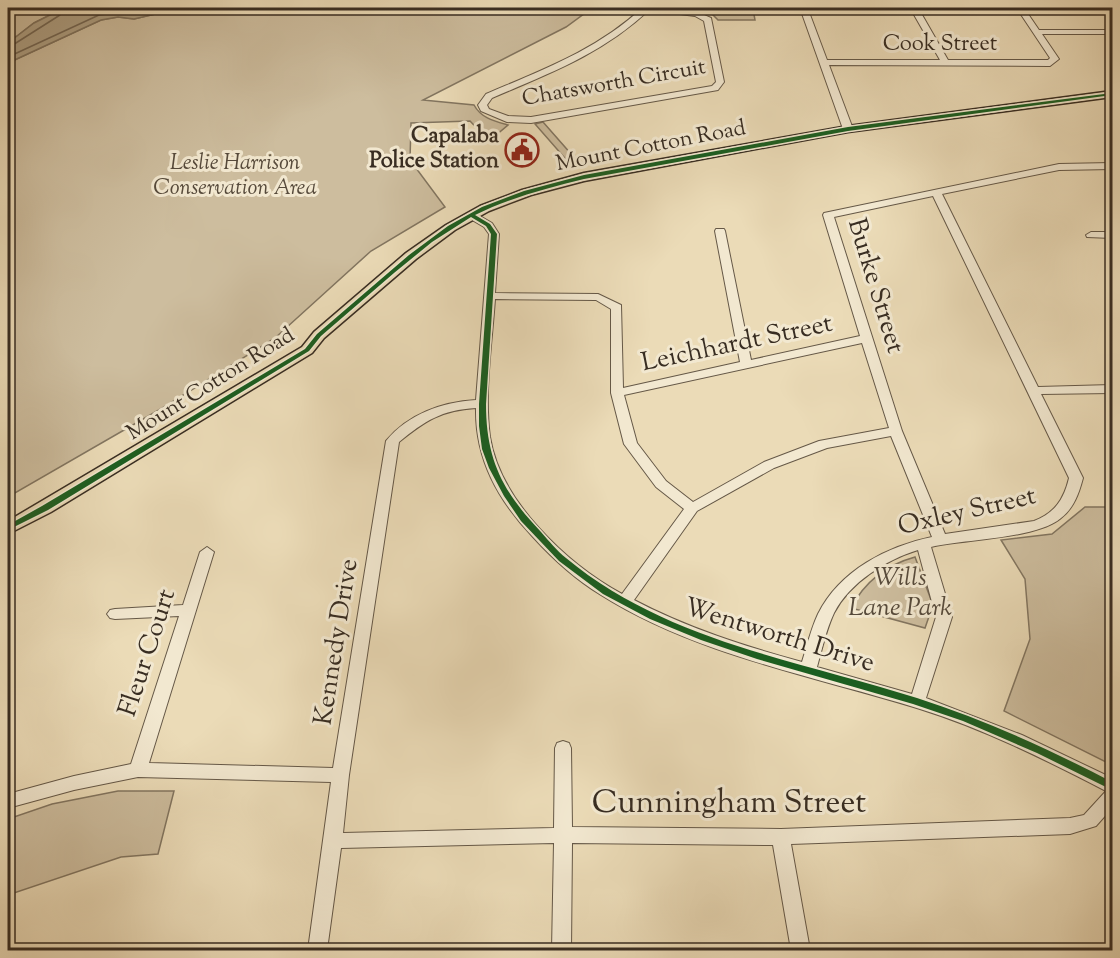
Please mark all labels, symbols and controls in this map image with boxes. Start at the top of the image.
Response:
street label: Cook Street [883,29,998,61]
street label: Chatsworth Circuit [520,52,709,116]
street label: Mount Cotton Road [553,113,749,181]
place label: Capalaba Police Station [369,121,500,178]
public building icon: Capalaba Police Station [504,132,540,168]
park label: Leslie Harrison Conservation Area [153,148,317,205]
street label: Burke Street [837,214,913,358]
street label: Leichhardt Street [638,306,836,382]
street label: Mount Cotton Road [121,320,301,450]
street label: Oxley Street [894,478,1040,546]
street label: Kennedy Drive [306,556,368,728]
park label: Wills Lane Park [848,560,952,627]
street label: Fleur Court [110,584,186,721]
street label: Wentworth Drive [679,589,879,683]
street label: Cunningham Street [592,781,866,827]

